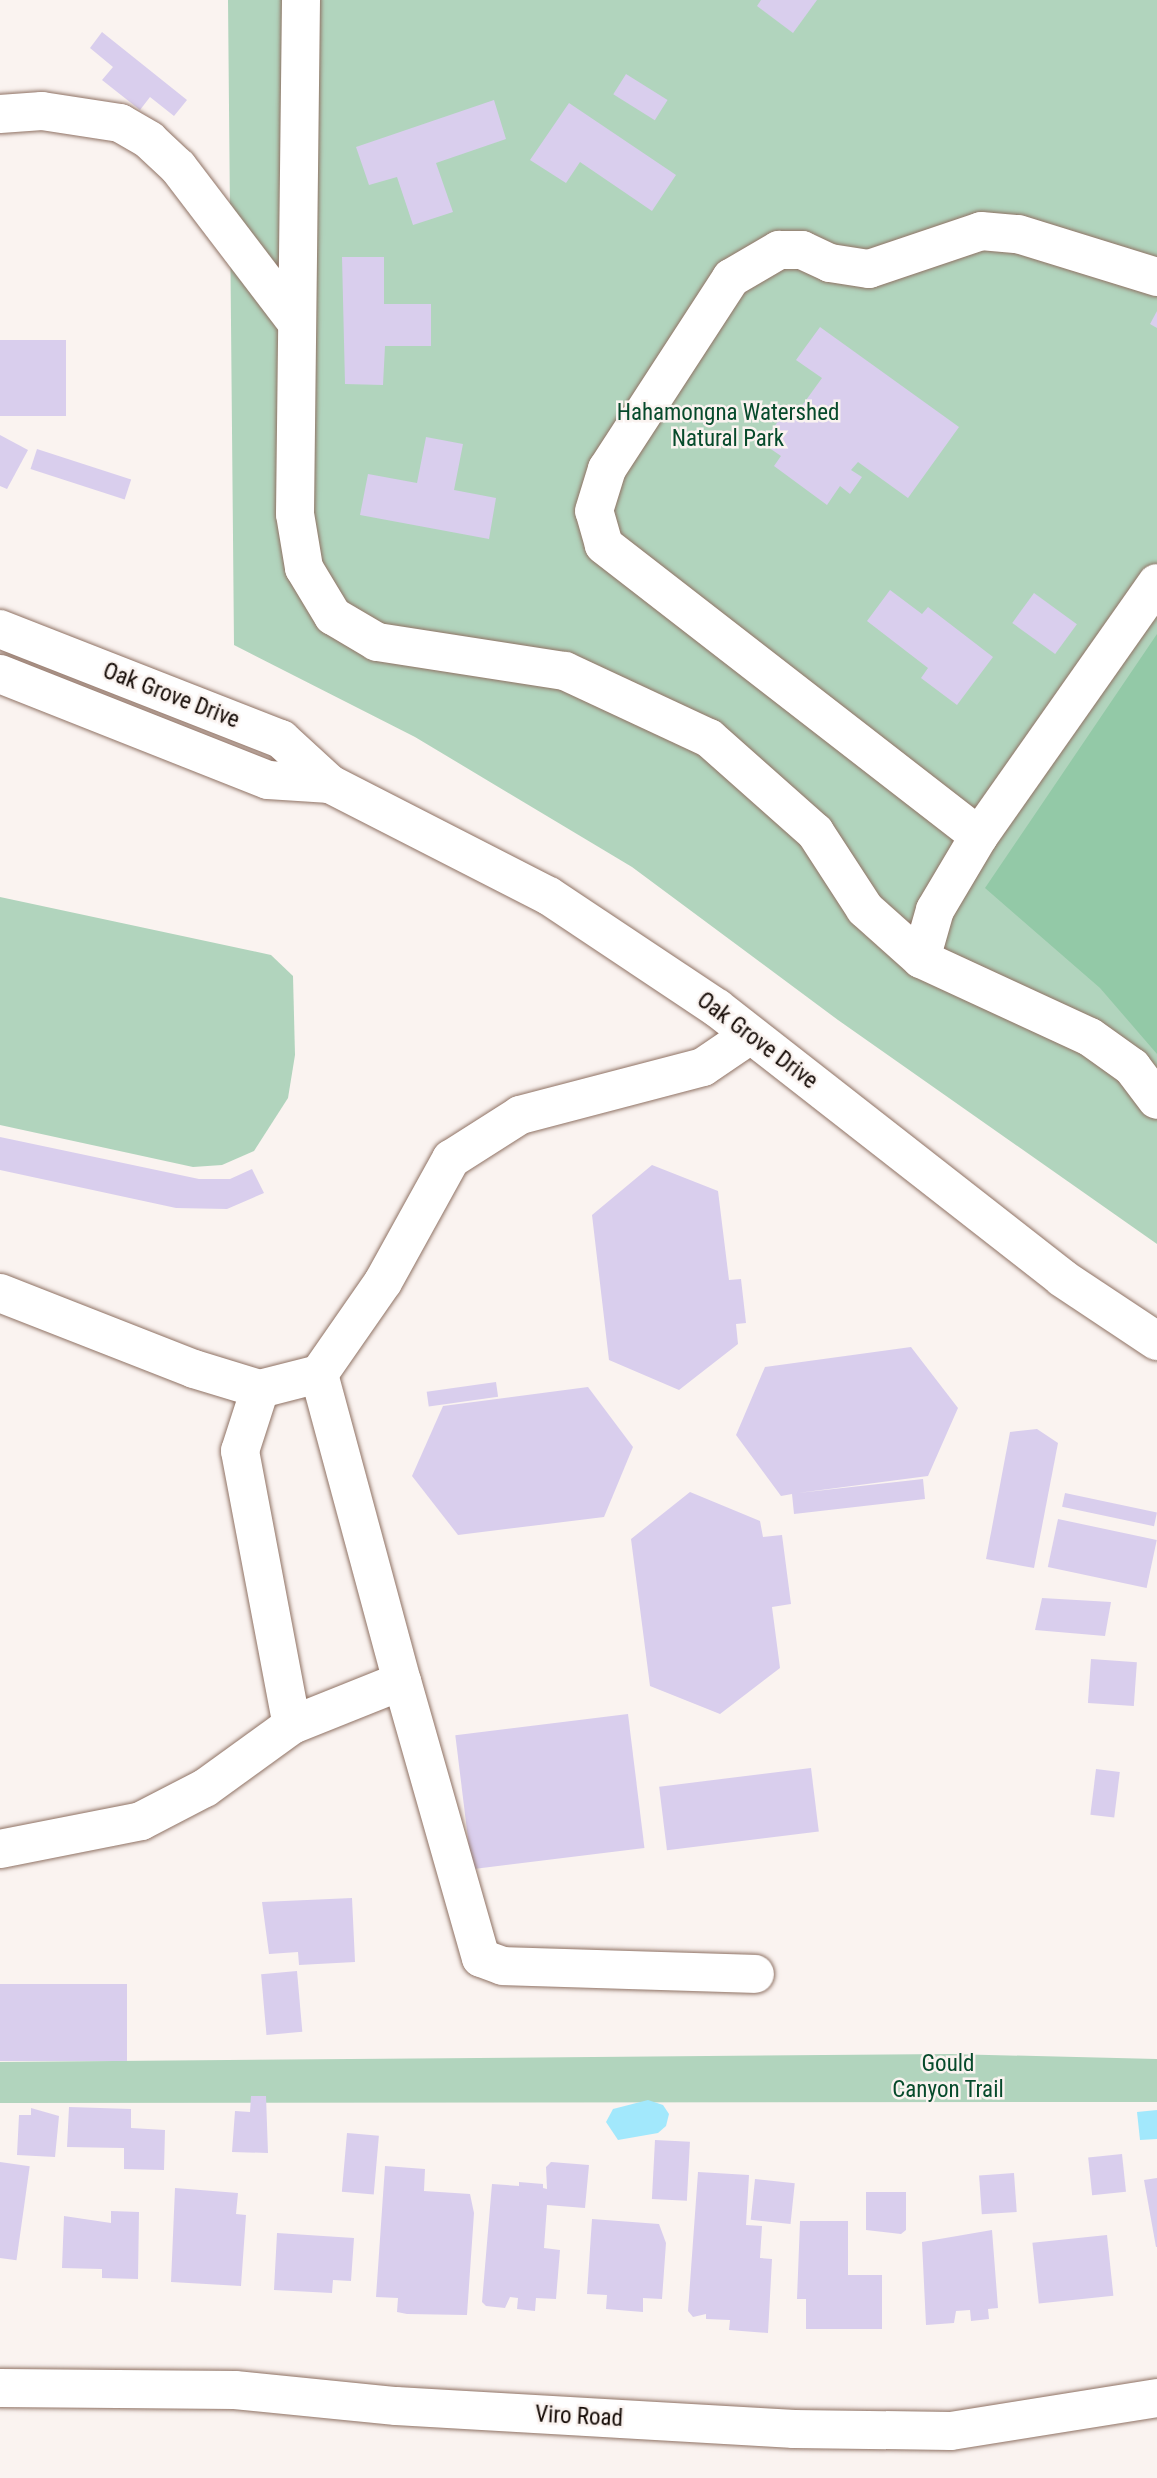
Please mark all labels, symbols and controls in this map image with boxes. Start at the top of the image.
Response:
park label: Hahamongna Watershed Natural Park [617,399,839,453]
street label: Oak Grove Drive [99,657,243,735]
street label: Oak Grove Drive [691,987,823,1095]
park label: Gould Canyon Trail [892,2050,1004,2104]
street label: Viro Road [534,2401,624,2433]

